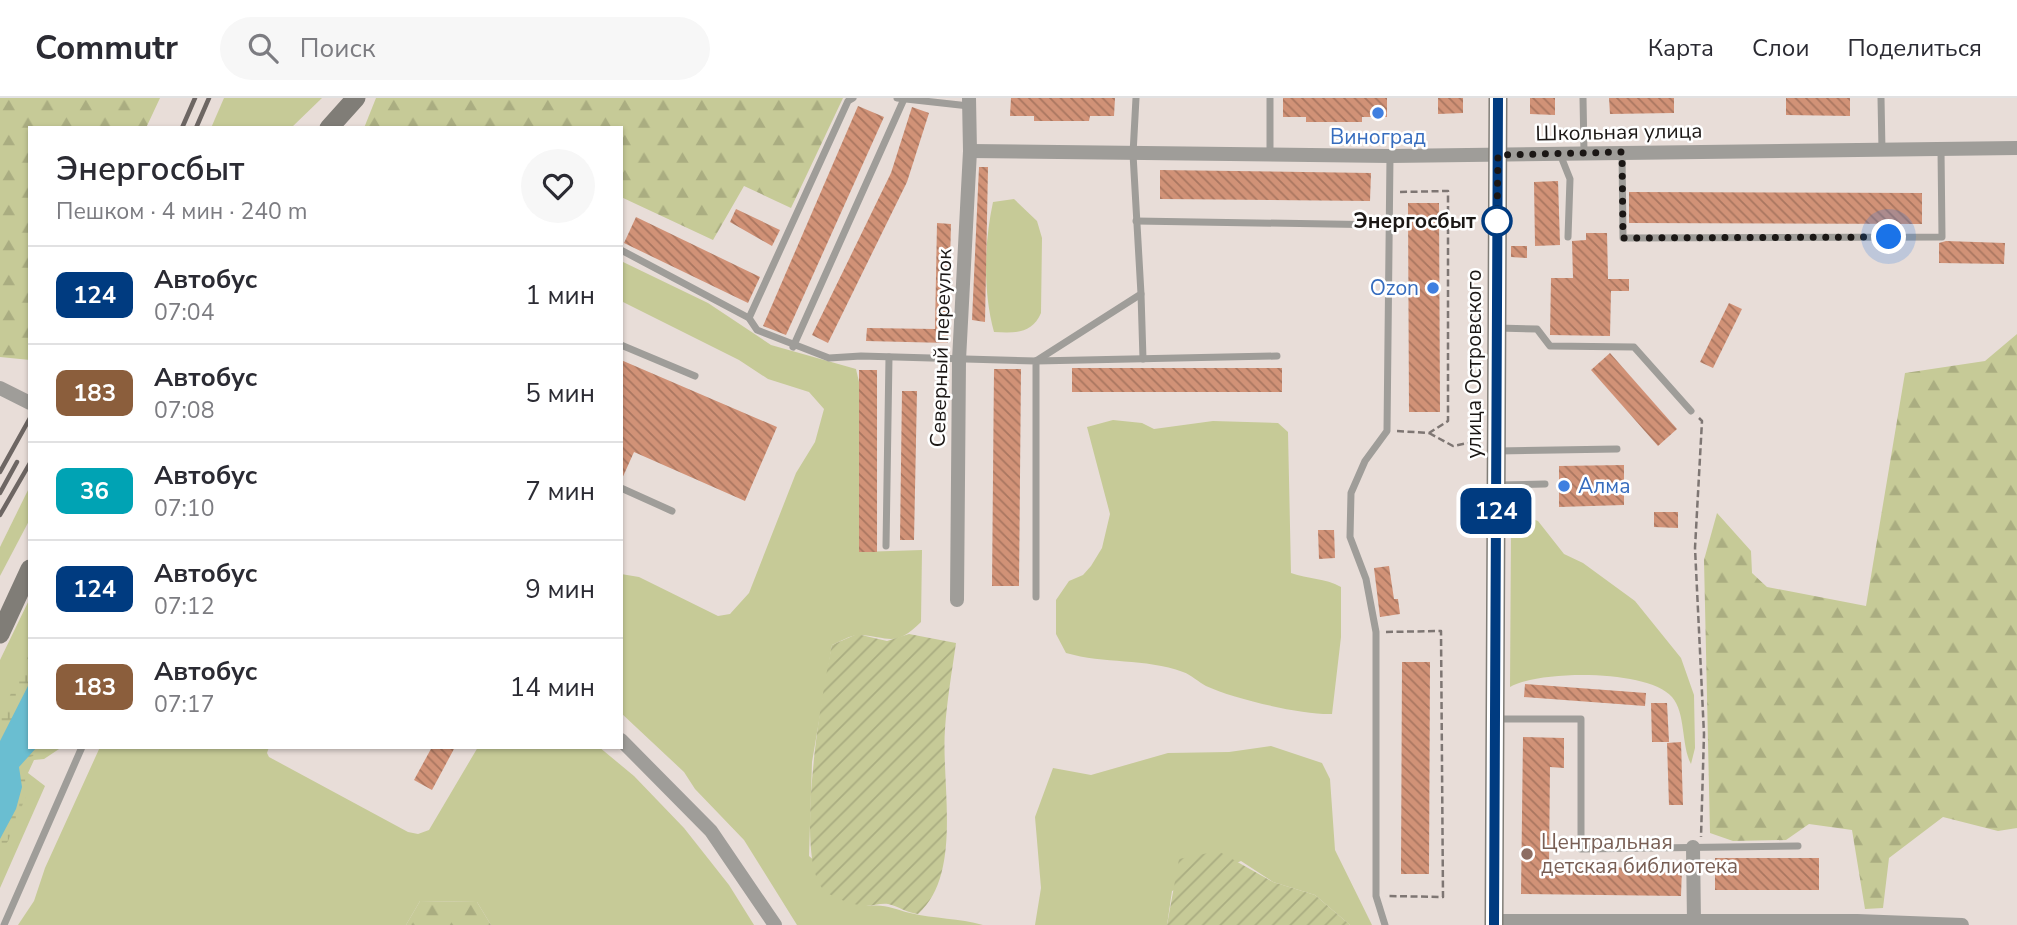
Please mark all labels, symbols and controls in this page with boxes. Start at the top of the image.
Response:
search box [220,17,710,80]
text: Commutr [35,26,178,71]
icon: search [244,29,282,67]
text: Поиск [300,31,375,66]
text: Карта [1648,32,1714,64]
text: Слои [1752,32,1809,64]
text: Поделиться [1847,32,1982,64]
marker: Виноград [1370,105,1386,121]
street label: Школьная улица [1535,117,1703,147]
place label: Виноград [1330,123,1426,151]
text: Энергосбыт [56,147,244,192]
button: heart [521,149,595,223]
text: Пешком · 4 мин · 240 m [56,196,307,227]
marker: Энергосбыт [1482,206,1512,236]
place label: Энергосбыт [1354,207,1476,235]
your location [1871,219,1906,254]
street label: Северный переулок [924,247,958,448]
text: Автобус [154,262,257,297]
street label: улица Островского [1460,269,1488,459]
place label: Ozon [1370,274,1419,302]
text: 1 мин [525,278,595,313]
text: 124 [73,279,116,311]
marker: Ozon [1425,280,1441,296]
text: 07:04 [154,297,214,328]
text: Автобус [154,360,257,395]
text: 5 мин [525,376,595,411]
text: 183 [73,377,116,409]
text: 07:08 [154,395,214,426]
text: Автобус [154,458,257,493]
place label: Алма [1578,472,1631,500]
text: 7 мин [525,474,595,509]
text: 36 [80,475,109,507]
marker: Алма [1556,478,1572,494]
line badge: 124 [1456,488,1536,534]
text: 07:10 [154,493,214,524]
text: 124 [1474,495,1518,527]
text: Автобус [154,556,257,591]
text: 9 мин [525,572,595,607]
text: 124 [73,573,116,605]
text: 07:12 [154,591,214,622]
text: Автобус [154,654,257,689]
text: 14 мин [510,670,595,705]
text: 183 [73,671,116,703]
text: 07:17 [154,689,214,720]
place label: Центральная детская библиотека [1541,828,1738,880]
marker: Центральная детская библиотека [1519,846,1535,862]

